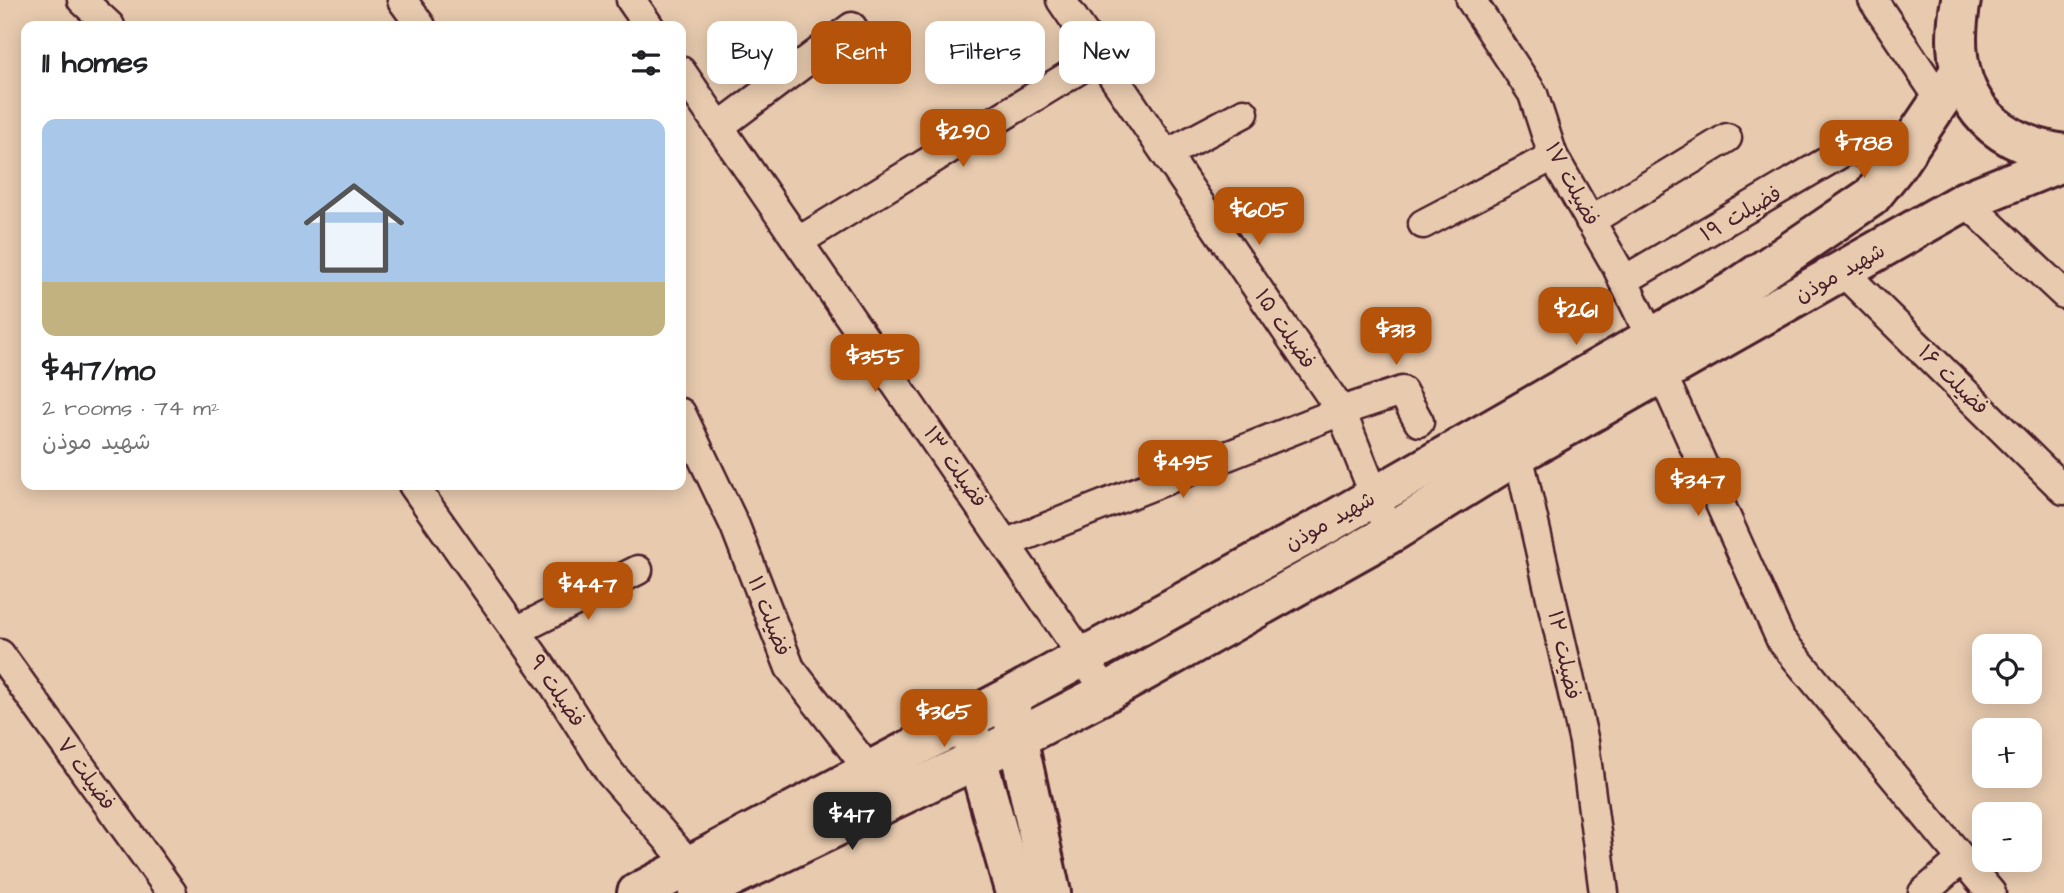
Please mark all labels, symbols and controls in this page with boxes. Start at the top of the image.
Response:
chip: Buy [707,21,797,84]
chip: Rent [811,21,911,84]
chip: Filters [925,21,1045,84]
chip: New [1059,21,1155,84]
text: 11 homes [42,42,148,84]
icon: filters [627,44,665,82]
pin: $290 [922,110,1004,169]
text: $290 [936,116,990,148]
pin: $788 [1823,120,1905,180]
text: $788 [1836,127,1892,159]
street label: فضیلت ۱۷ [1538,137,1606,231]
icon: home [291,165,417,291]
street label: فضیلت ۱۹ [1695,179,1787,249]
pin: $605 [1218,188,1300,247]
text: $605 [1230,194,1288,226]
street label: شهید موذن [1790,236,1890,310]
street label: فضیلت ۱۵ [1248,283,1322,375]
pin: $261 [1535,288,1617,347]
text: $261 [1554,294,1598,326]
pin: $313 [1355,308,1437,367]
text: $313 [1376,314,1416,346]
pin: $355 [834,334,916,394]
street label: فضیلت ۱۶ [1911,338,1995,422]
text: $355 [846,341,904,373]
text: $417/mo [42,350,155,392]
text: 2 rooms · 74 m² [42,392,220,424]
street label: فضیلت ۱۳ [916,420,994,514]
text: شهید موذن [42,426,151,458]
pin: $495 [1142,440,1224,500]
text: $495 [1154,447,1212,479]
pin: $347 [1657,458,1739,518]
text: $347 [1671,465,1725,497]
street label: شهید موذن [1280,484,1380,558]
pin: $447 [547,562,629,622]
text: $447 [559,569,617,601]
street label: فضیلت ۱۱ [740,572,798,660]
street label: فضیلت ۱۲ [1540,608,1588,702]
map controls [1972,634,2042,872]
button: locate [1972,634,2042,704]
street label: فضیلت ۹ [522,649,592,733]
pin: $365 [903,690,985,749]
text: $365 [916,696,972,728]
button: + [1972,718,2042,788]
street label: فضیلت ۷ [50,732,122,816]
pin: $417 [811,792,893,852]
text: $417 [829,799,875,831]
button: − [1972,802,2042,872]

